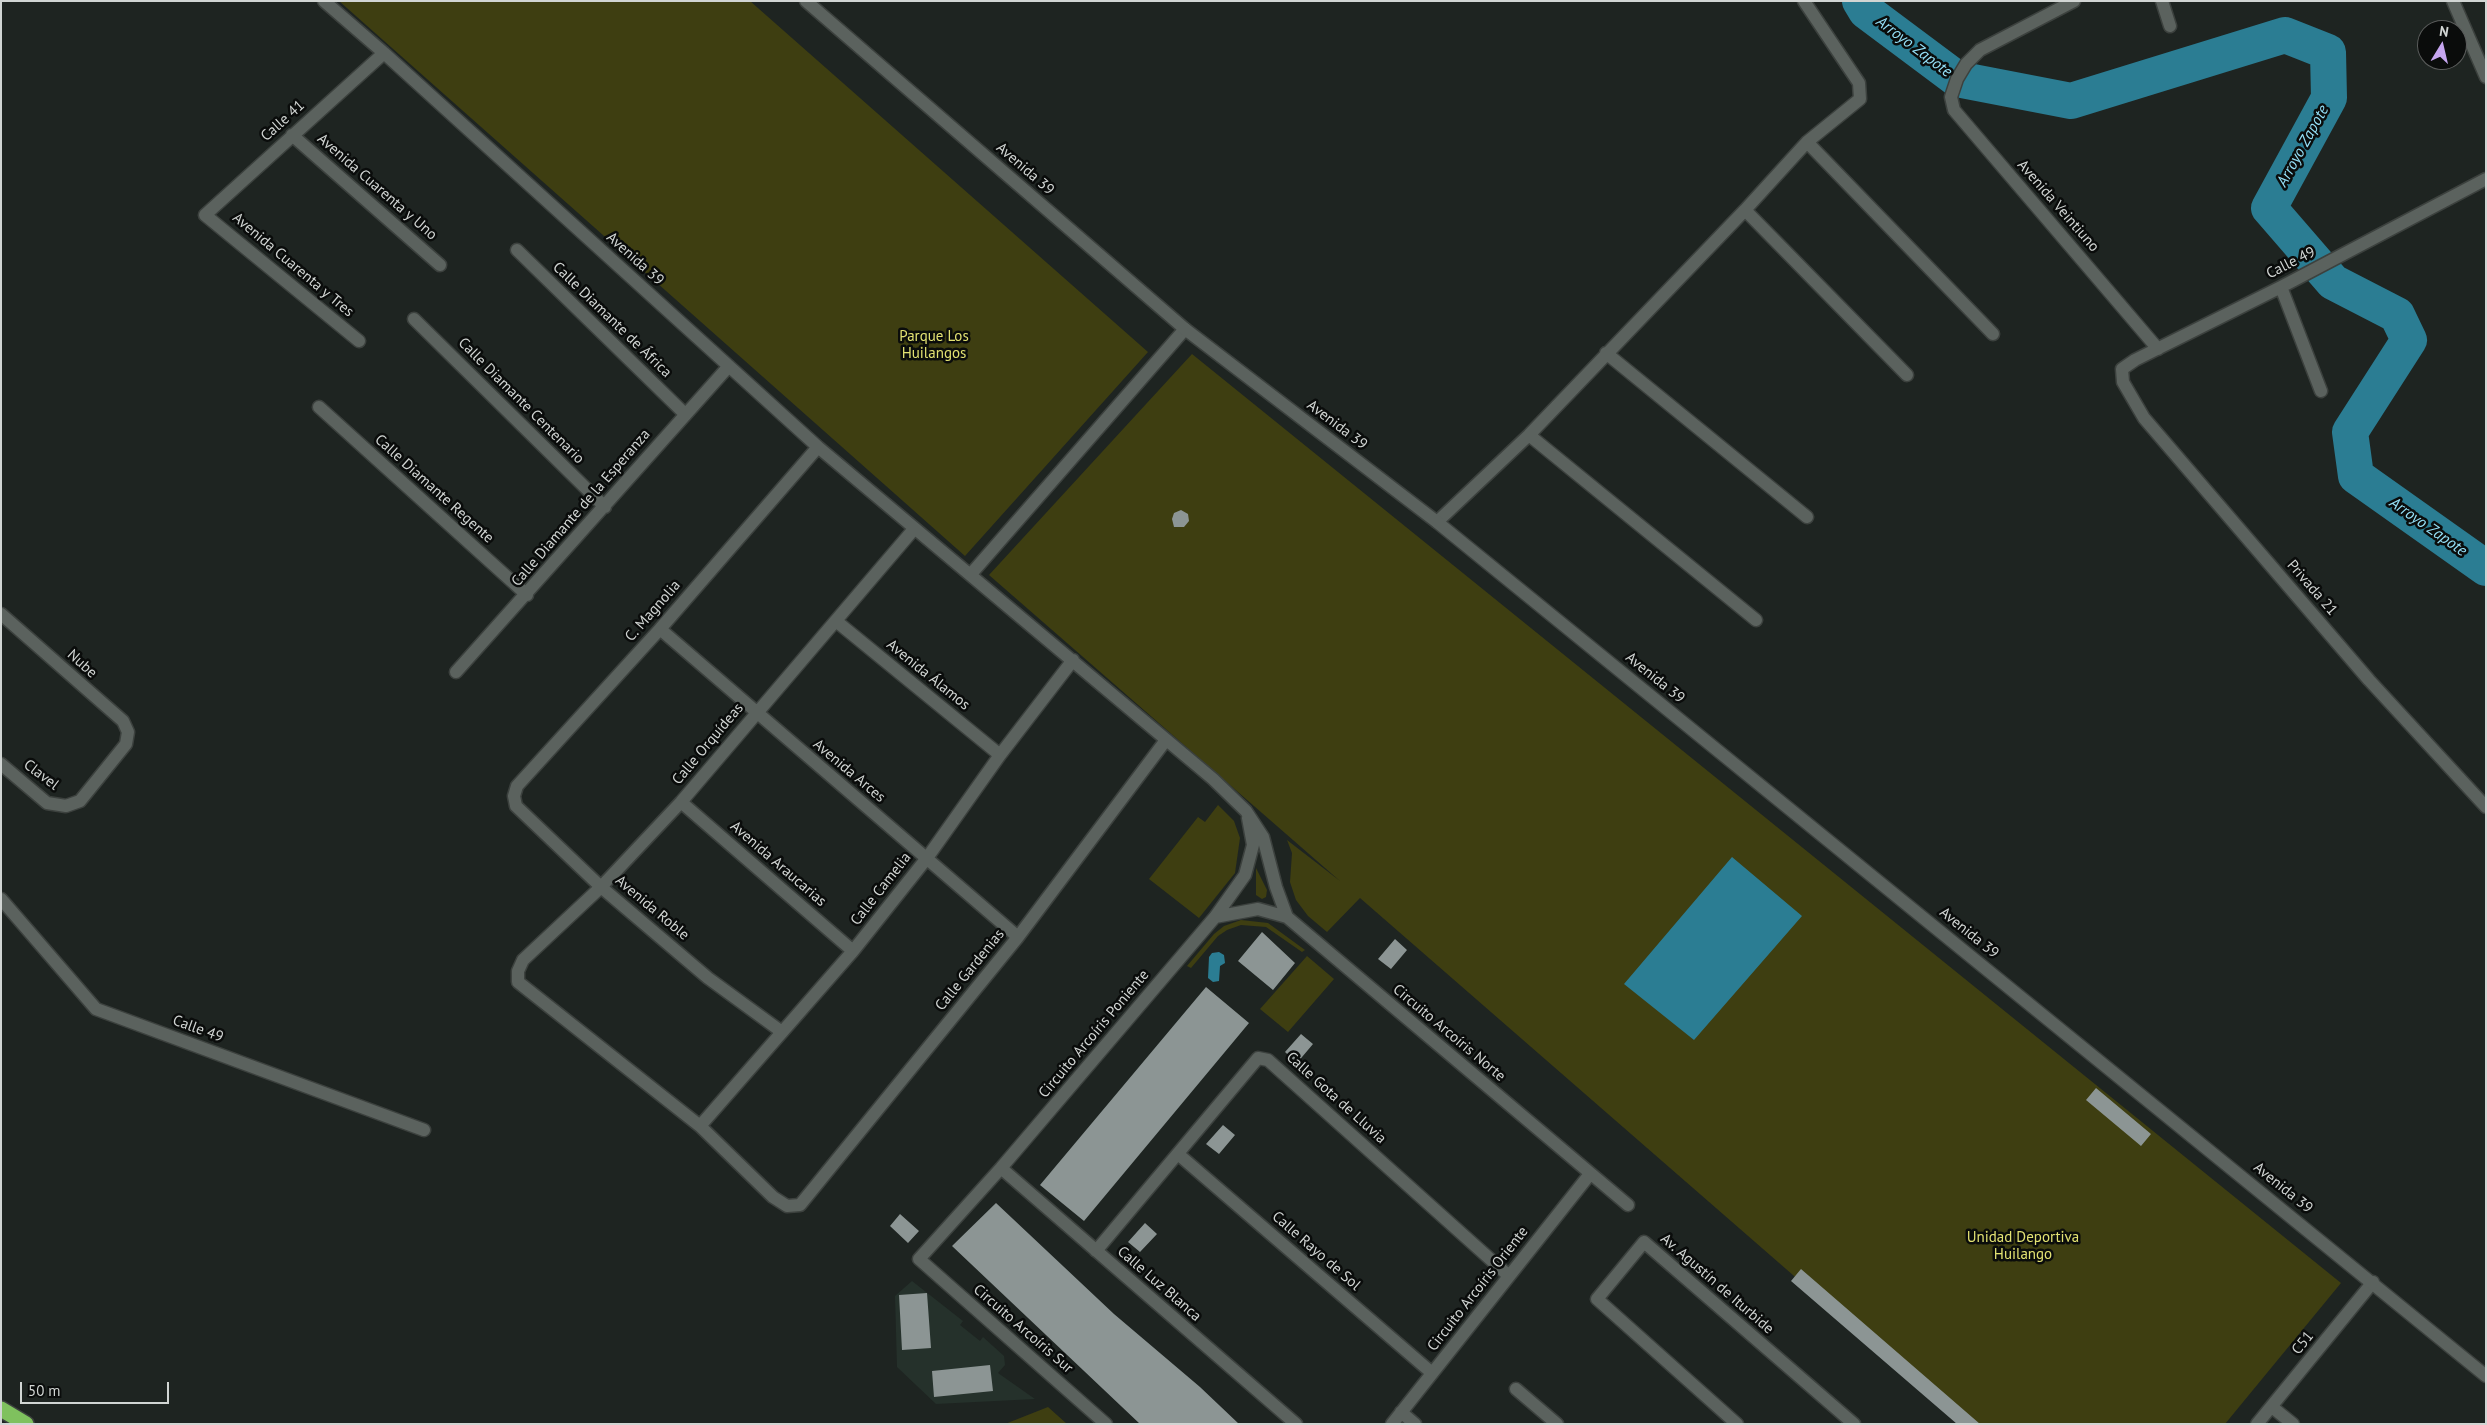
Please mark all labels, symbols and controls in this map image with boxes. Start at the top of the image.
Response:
water label: Arroyo Zapote [1872,12,1956,82]
north arrow [2417,20,2467,70]
text: N [2438,22,2450,41]
street label: Calle 41 [257,97,309,145]
water label: Arroyo Zapote [2273,102,2333,190]
street label: Avenida Cuarenta y Uno [313,130,441,244]
street label: Avenida 39 [992,139,1058,199]
street label: Avenida Veintiuno [2013,156,2103,256]
street label: Avenida Cuarenta y Tres [229,209,357,321]
street label: Avenida 39 [603,229,667,289]
street label: Calle 49 [2264,243,2318,283]
street label: Calle Diamante de África [549,259,675,381]
park label: Parque Los Huilangos [899,328,969,363]
street label: Calle Diamante Centenario [454,334,588,468]
street label: Avenida 39 [1303,396,1371,454]
street label: Calle Diamante de la Esperanza [508,426,654,590]
street label: Calle Diamante Regente [371,431,497,547]
water label: Arroyo Zapote [2386,493,2470,561]
street label: Privada 21 [2283,557,2341,619]
street label: C. Magnolia [622,577,684,645]
street label: Avenida Álamos [883,636,973,714]
street label: Nube [63,646,101,682]
street label: Avenida 39 [1622,649,1688,707]
street label: Calle Orquídeas [669,699,747,789]
street label: Avenida Arces [809,736,889,806]
street label: Clavel [20,756,62,794]
street label: Avenida Araucarias [726,817,830,911]
street label: Calle Camelia [847,849,915,929]
street label: Avenida Roble [611,872,693,944]
street label: Avenida 39 [1936,904,2002,962]
street label: Calle Gardenias [932,926,1008,1014]
street label: Circuito Arcoíris Poniente [1035,966,1153,1102]
street label: Circuito Arcoíris Norte [1389,981,1509,1085]
street label: Calle 49 [170,1012,226,1046]
street label: Calle Gota de Lluvia [1282,1048,1390,1148]
street label: Avenida 39 [2250,1159,2316,1217]
street label: Calle Rayo de Sol [1268,1208,1364,1294]
street label: Circuito Arcoíris Oriente [1424,1223,1532,1355]
park label: Unidad Deportiva Huilango [1967,1229,2079,1264]
street label: Av. Agustín de Iturbide [1657,1230,1777,1338]
street label: Calle Luz Blanca [1113,1243,1205,1325]
street label: Circuito Arcoíris Sur [969,1281,1077,1377]
street label: C51 [2288,1328,2318,1358]
scale bar [22,1372,171,1404]
text: 50 m [28,1381,61,1400]

